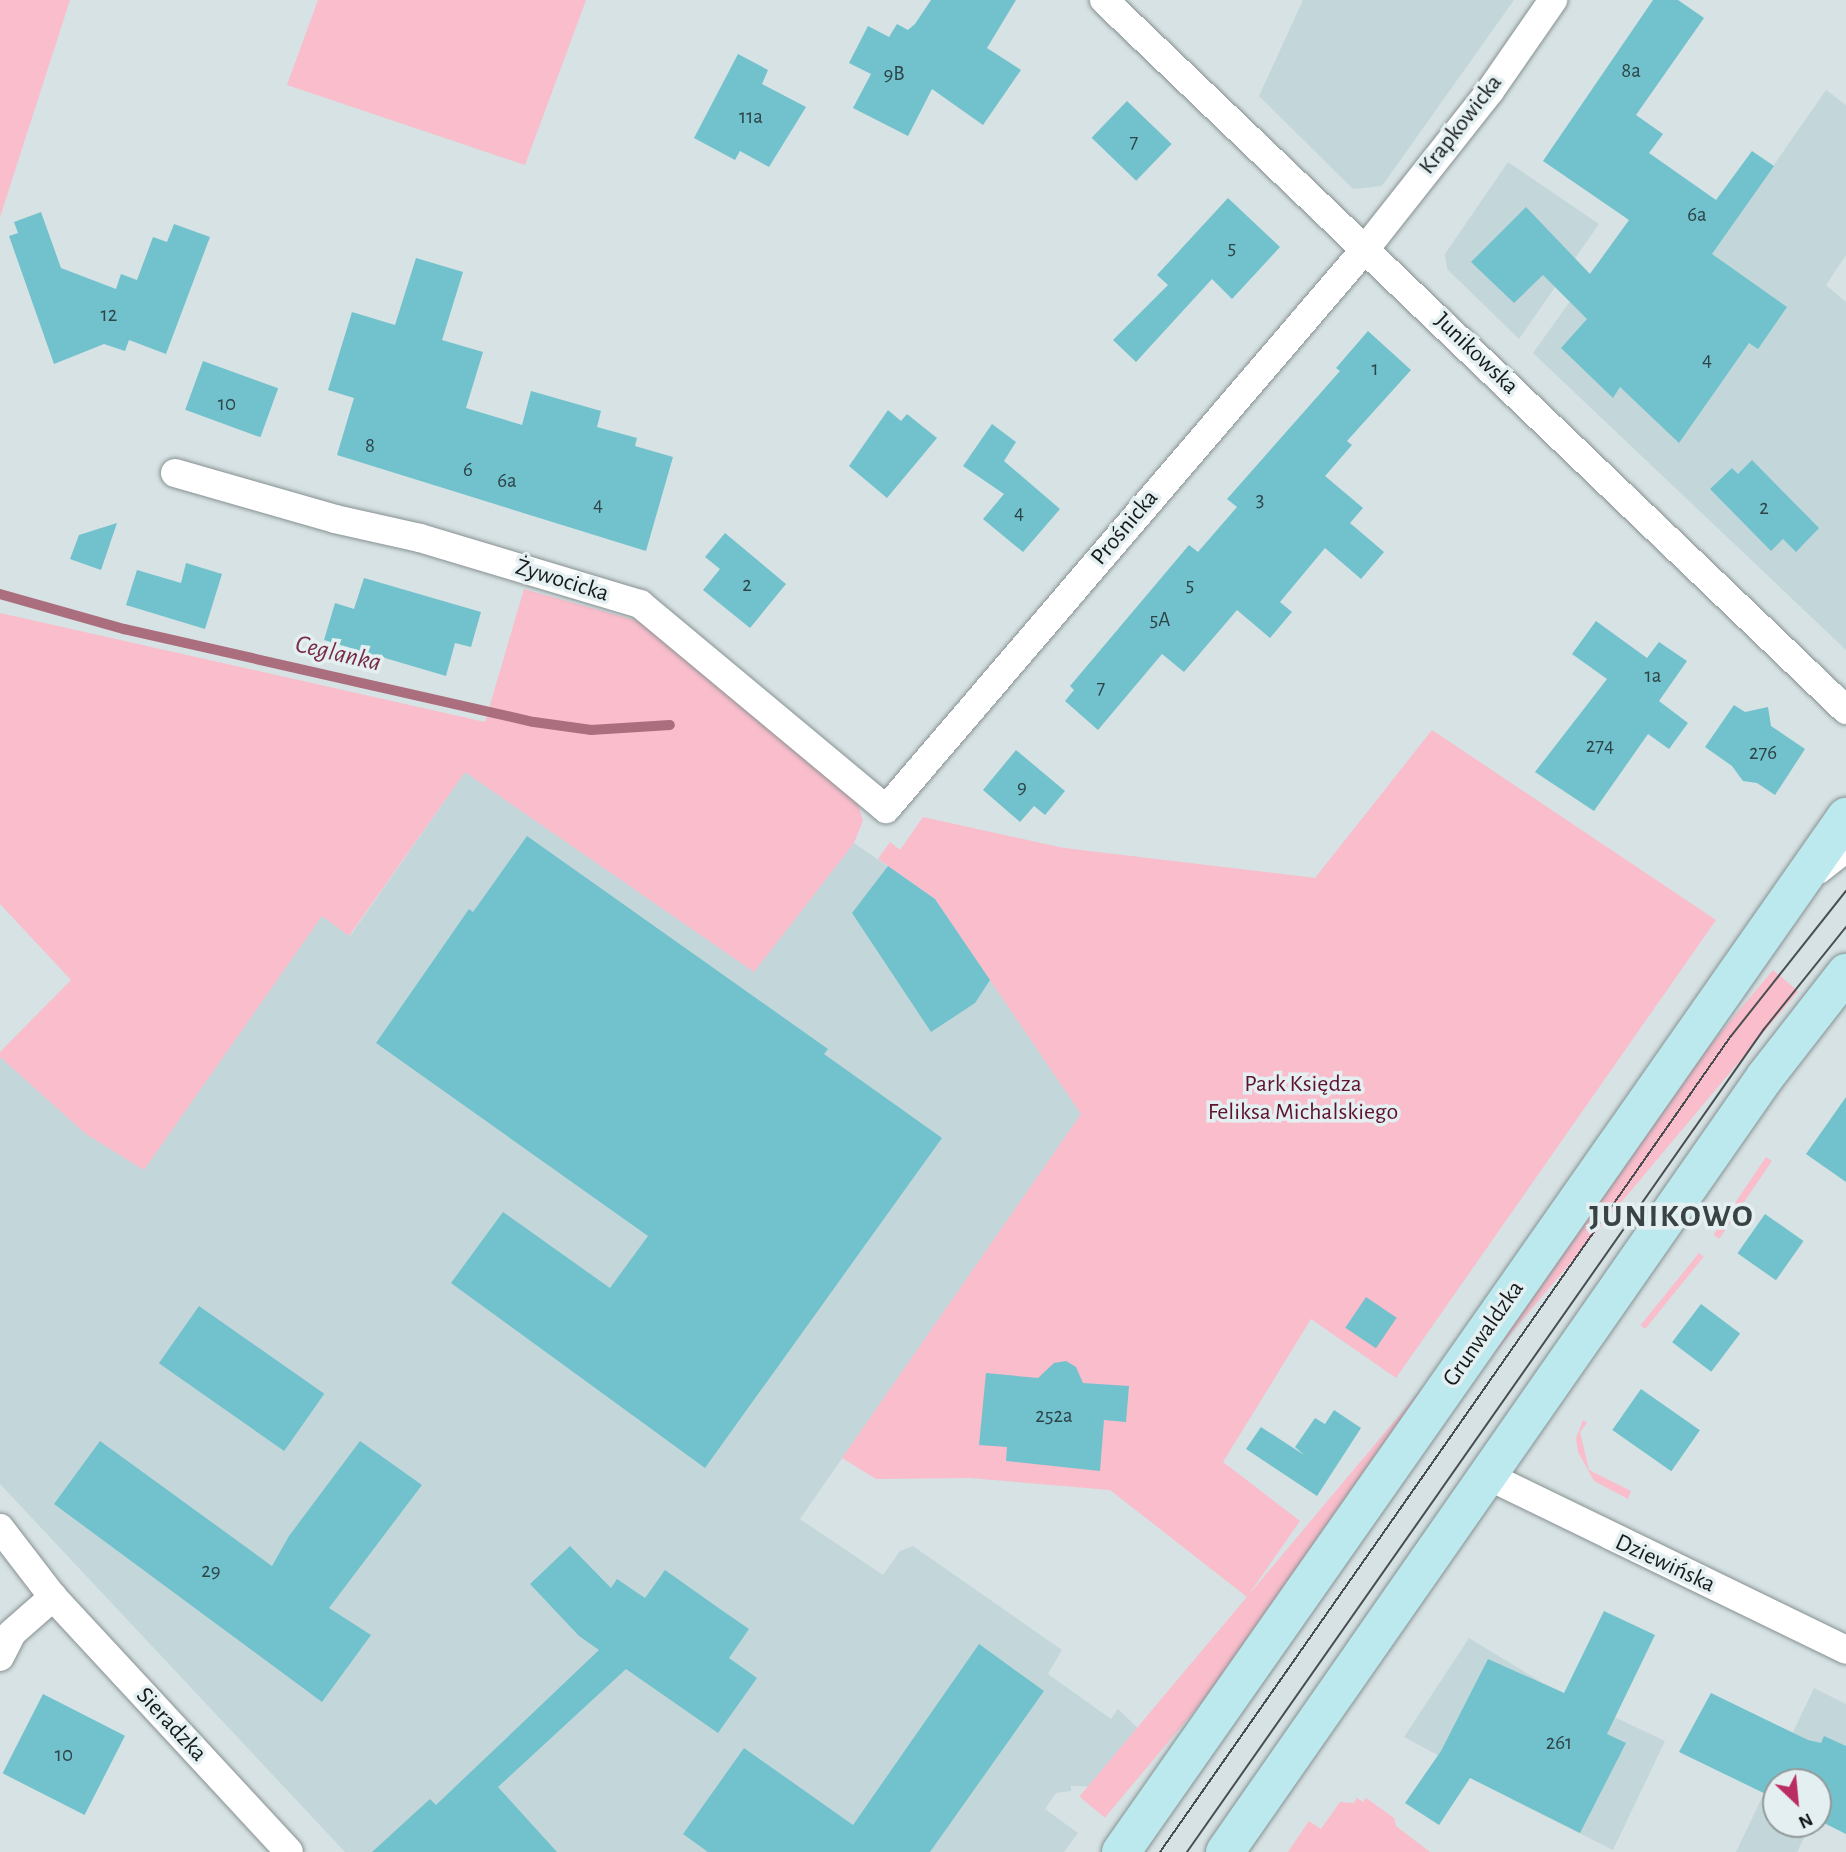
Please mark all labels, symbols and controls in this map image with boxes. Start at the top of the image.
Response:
house number: 8a [1621,58,1641,84]
house number: 9B [883,61,905,87]
street label: Krapkowicka [1413,69,1509,181]
house number: 11a [739,104,763,130]
house number: 7 [1130,129,1138,155]
house number: 6a [1687,202,1707,228]
house number: 5 [1228,235,1236,261]
house number: 12 [101,302,117,328]
street label: Junikowska [1428,307,1524,401]
house number: 4 [1702,347,1712,373]
house number: 1 [1371,356,1379,382]
house number: 10 [218,391,236,417]
house number: 8 [365,433,375,459]
house number: 6 [463,457,473,483]
house number: 6a [497,468,517,494]
street label: Prośnicka [1085,484,1165,572]
house number: 3 [1256,487,1264,513]
house number: 4 [593,492,603,518]
house number: 2 [1759,495,1769,521]
house number: 4 [1014,500,1024,526]
street label: Żywocicka [512,553,612,609]
house number: 2 [742,572,752,598]
house number: 5 [1186,572,1194,598]
house number: 5A [1150,607,1170,633]
water label: Ceglanka [292,629,384,679]
house number: 1a [1645,663,1661,689]
house number: 7 [1097,675,1105,701]
house number: 274 [1586,733,1614,759]
house number: 276 [1749,740,1777,766]
house number: 9 [1017,774,1027,800]
park label: Park Księdza Feliksa Michalskiego [1208,1071,1398,1127]
district label: JUNIKOWO [1590,1197,1754,1235]
street label: Grunwaldzka [1437,1276,1531,1392]
house number: 252a [1035,1403,1073,1429]
street label: Dziewińska [1610,1528,1720,1600]
house number: 29 [201,1558,221,1584]
street label: Sieradzka [130,1682,212,1768]
house number: 261 [1546,1730,1572,1756]
house number: 10 [55,1742,73,1768]
north arrow [1762,1768,1832,1838]
text: N [1795,1809,1816,1832]

